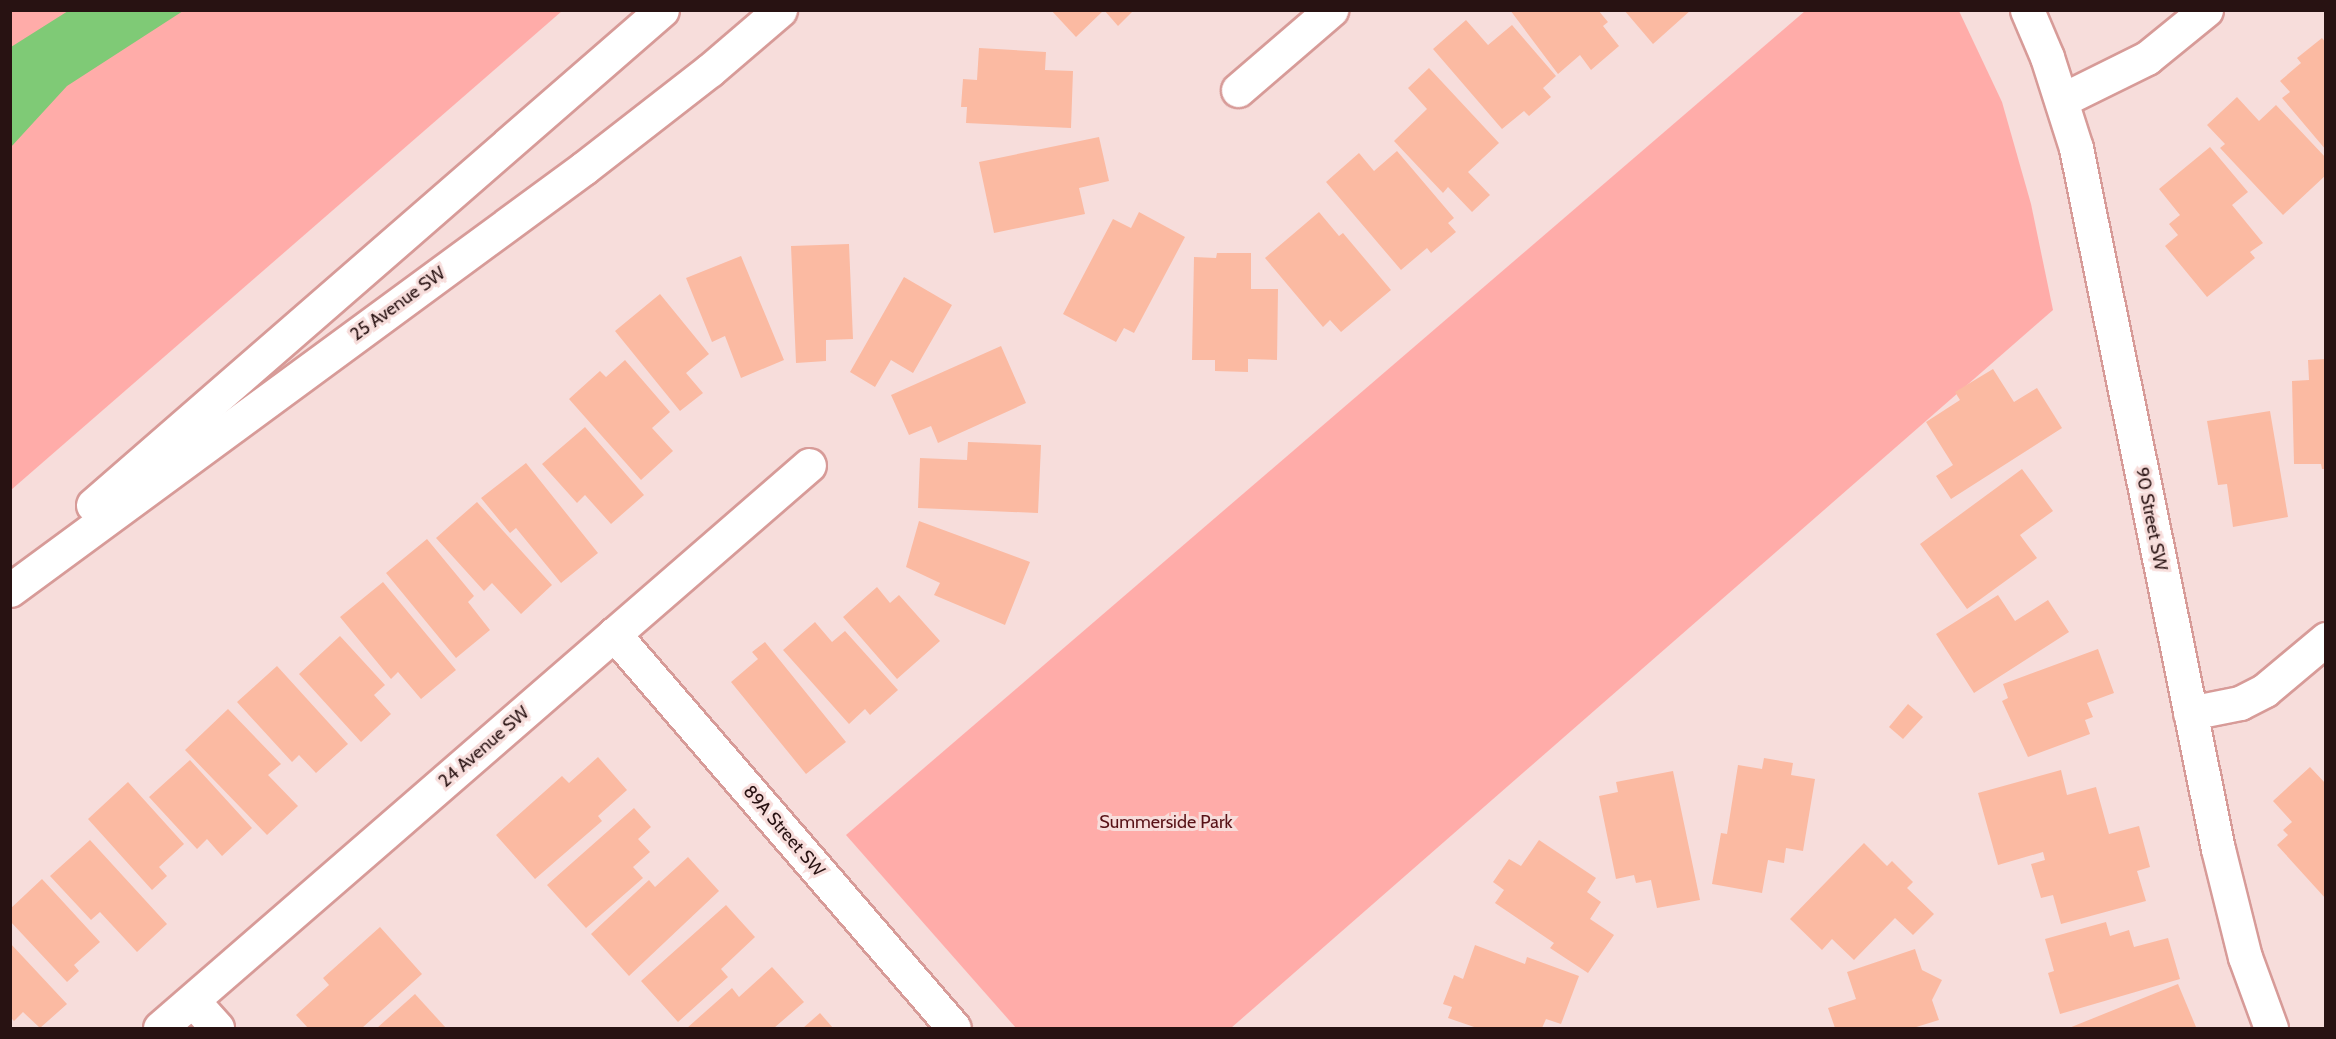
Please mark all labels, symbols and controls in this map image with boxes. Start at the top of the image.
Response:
street label: 25 Avenue SW [346,262,450,346]
street label: 90 Street SW [2130,466,2172,572]
street label: 24 Avenue SW [434,702,534,792]
street label: 89A Street SW [739,781,829,881]
park label: Summerside Park [1099,811,1233,833]

